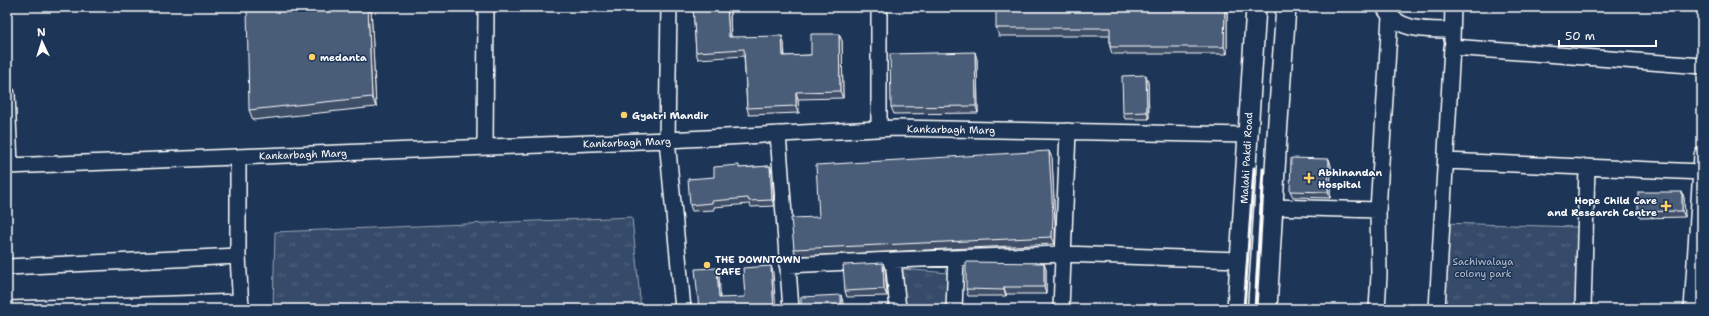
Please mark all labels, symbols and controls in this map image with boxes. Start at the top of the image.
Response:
north arrow [22,22,62,62]
scale bar [1559,22,1656,48]
text: N [36,25,46,40]
text: 50 m [1565,28,1595,44]
place label: medanta [320,51,367,64]
marker: medanta [307,52,317,62]
place label: Gyatri Mandir [632,109,709,122]
marker: Gyatri Mandir [619,110,629,120]
street label: Malahi Pakdi Road [1238,111,1255,204]
street label: Kankarbagh Marg [907,122,995,137]
street label: Kankarbagh Marg [583,134,671,151]
street label: Kankarbagh Marg [259,146,347,163]
place label: Abhinandan Hospital [1318,166,1382,191]
marker: Abhinandan Hospital [1303,172,1315,184]
place label: Hope Child Care and Research Centre [1547,194,1657,219]
marker: Hope Child Care and Research Centre [1660,200,1672,212]
place label: THE DOWNTOWN CAFE [715,253,801,278]
park label: Sachiwalaya colony park [1453,255,1514,280]
marker: THE DOWNTOWN CAFE [702,260,712,270]

